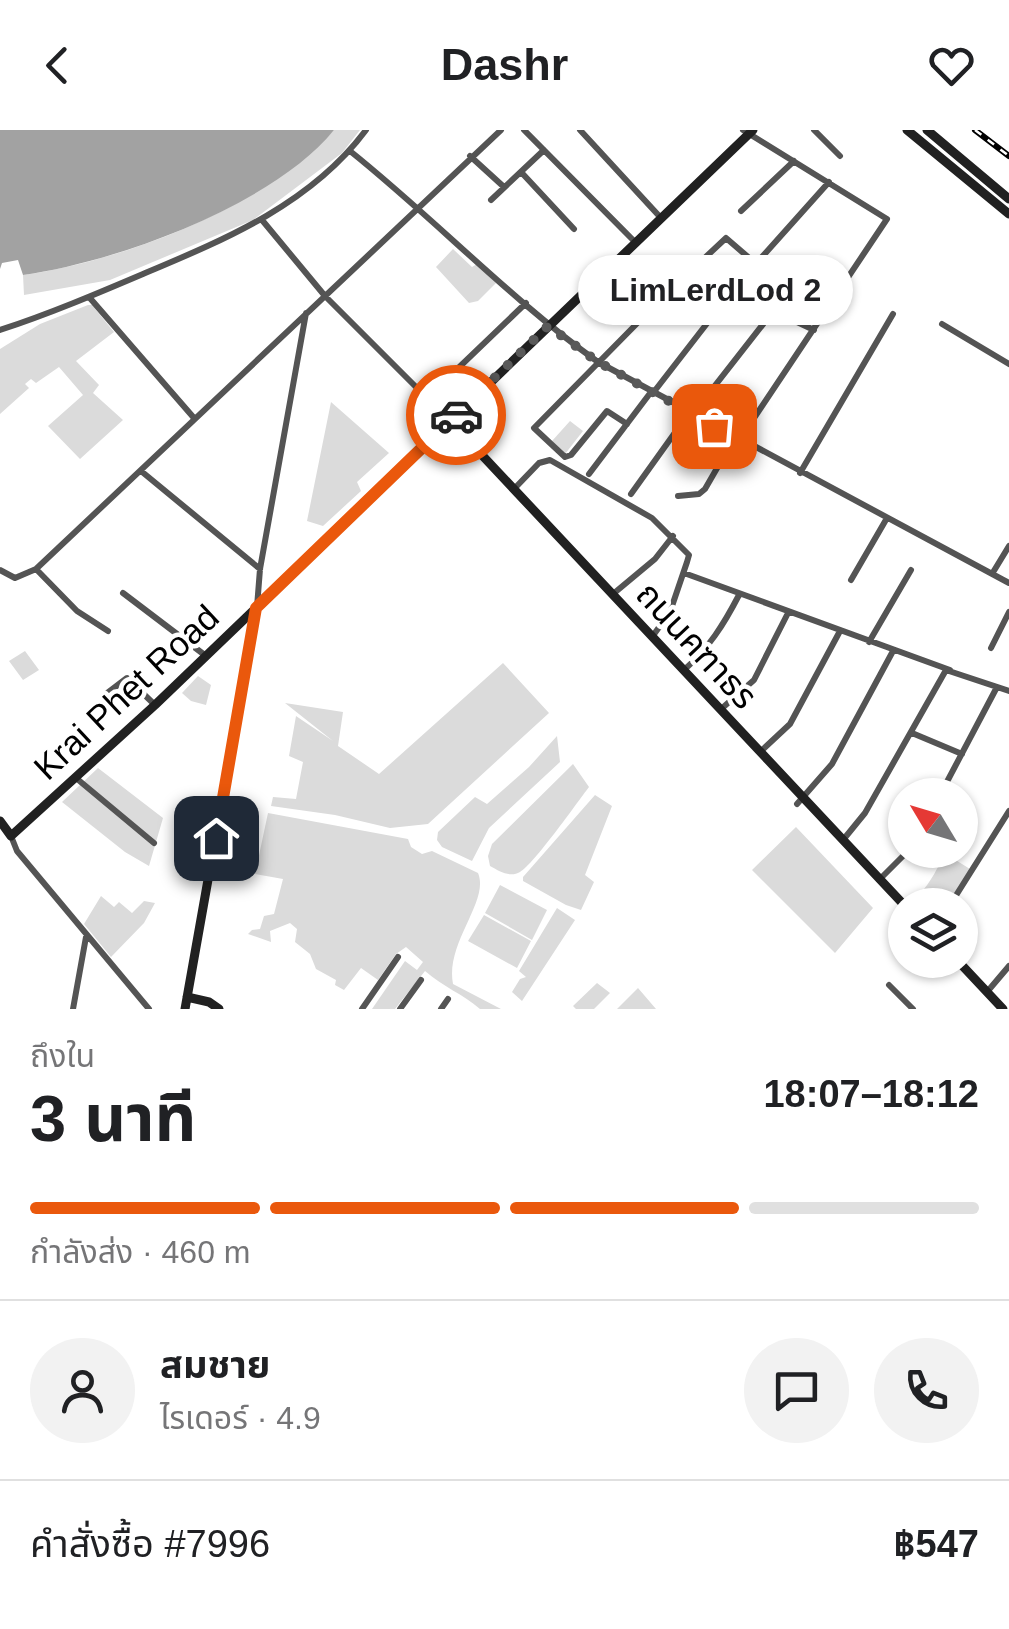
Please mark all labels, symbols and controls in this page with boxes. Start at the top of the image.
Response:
icon: back [30,38,85,93]
icon: heart [924,38,979,93]
text: Dashr [441,39,568,90]
callout: LimLerdLod 2 [576,256,852,326]
text: LimLerdLod 2 [610,272,821,308]
courier [406,365,506,465]
pin [672,384,757,469]
icon: car [429,388,484,443]
icon: bag [687,399,742,454]
street label: ถนนคฑาธร [629,574,765,716]
street label: Krai Phet Road [26,597,226,787]
north arrow [888,778,978,868]
map controls [888,778,978,978]
pin [174,796,259,881]
icon: home [189,811,244,866]
button: layers [888,888,978,978]
text: ถึงใน [30,1038,95,1074]
text: 18:07–18:12 [763,1073,979,1115]
text: 3 นาที [30,1082,196,1155]
text: กำลังส่ง · 460 m [30,1234,251,1270]
button: person [30,1338,135,1443]
button: chat [744,1338,849,1443]
button: phone [874,1338,979,1443]
text: สมชาย [160,1344,270,1386]
text: ไรเดอร์ · 4.9 [160,1400,321,1436]
text: คำสั่งซื้อ #7996 [30,1523,270,1565]
text: ฿547 [894,1523,979,1565]

